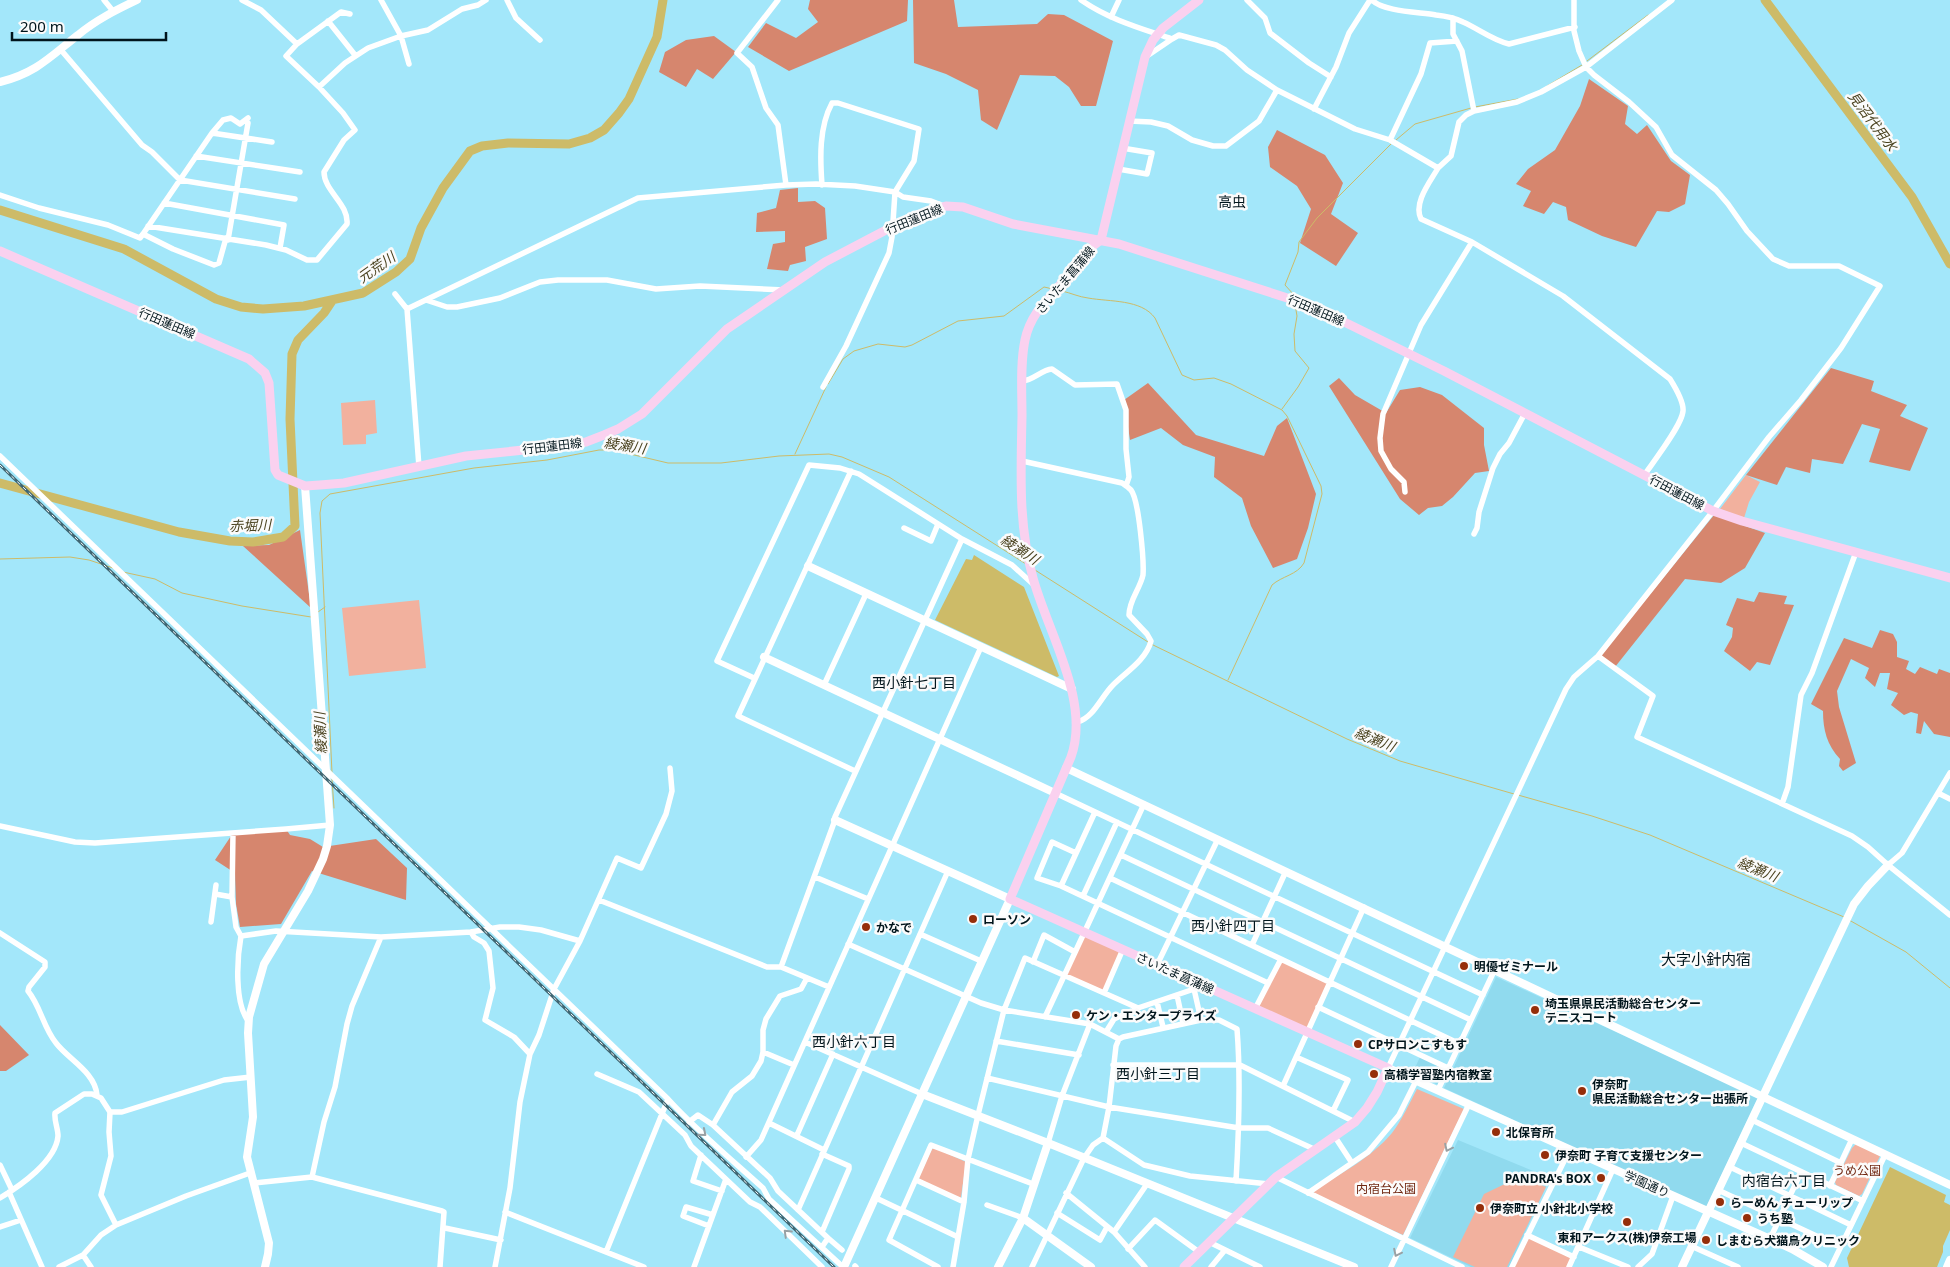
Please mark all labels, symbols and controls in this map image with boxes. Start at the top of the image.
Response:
scale bar [12,10,166,42]
text: 200 m [20,16,64,36]
water label: 見沼代用水 [1844,87,1903,156]
district label: 高虫 [1218,192,1246,211]
street label: 行田蓮田線 [883,200,945,238]
street label: さいたま菖蒲線 [1032,242,1098,318]
water label: 元荒川 [353,246,400,287]
street label: 行田蓮田線 [1285,290,1347,330]
street label: 行田蓮田線 [136,303,198,343]
water label: 綾瀬川 [603,432,649,458]
street label: 行田蓮田線 [521,434,583,458]
street label: 行田蓮田線 [1647,470,1707,514]
water label: 赤堀川 [229,515,273,535]
water label: 綾瀬川 [997,530,1044,569]
district label: 西小針七丁目 [872,673,956,692]
water label: 綾瀬川 [309,710,331,754]
water label: 綾瀬川 [1352,722,1400,756]
water label: 綾瀬川 [1735,852,1783,886]
place label: ローソン [983,911,1031,928]
marker: ローソン [967,913,979,925]
district label: 西小針四丁目 [1191,916,1275,935]
place label: かなで [876,919,912,936]
marker: かなで [860,921,872,933]
street label: さいたま菖蒲線 [1133,948,1217,998]
district label: 大字小針内宿 [1661,949,1751,969]
place label: 明優ゼミナール [1474,958,1558,975]
marker: 明優ゼミナール [1458,960,1470,972]
place label: 埼玉県県民活動総合センター テニスコート [1545,995,1701,1026]
marker: 埼玉県県民活動総合センター テニスコート [1529,1004,1541,1016]
place label: ケン・エンタープライズ [1086,1007,1217,1024]
marker: ケン・エンタープライズ [1070,1009,1082,1021]
district label: 西小針六丁目 [812,1032,896,1051]
place label: CPサロンこすもす [1368,1036,1467,1053]
marker: CPサロンこすもす [1352,1038,1364,1050]
district label: 西小針三丁目 [1116,1064,1200,1083]
place label: 高橋学習塾内宿教室 [1384,1066,1492,1083]
marker: 高橋学習塾内宿教室 [1368,1068,1380,1080]
place label: 伊奈町 県民活動総合センター出張所 [1592,1076,1748,1107]
marker: 伊奈町 県民活動総合センター出張所 [1576,1085,1588,1097]
place label: 北保育所 [1506,1124,1554,1141]
marker: 北保育所 [1490,1126,1502,1138]
one-way arrow [697,1127,706,1135]
one-way arrow [1444,1143,1454,1152]
place label: 伊奈町 子育て支援センター [1555,1147,1702,1164]
marker: 伊奈町 子育て支援センター [1539,1149,1551,1161]
park label: うめ公園 [1833,1162,1881,1179]
street label: 学園通り [1622,1166,1672,1202]
place label: PANDRA's BOX [1505,1170,1591,1187]
district label: 内宿台六丁目 [1742,1171,1826,1190]
marker: PANDRA's BOX [1595,1172,1607,1184]
park label: 内宿台公園 [1356,1180,1416,1197]
place label: らーめん チューリップ [1730,1194,1853,1211]
marker: らーめん チューリップ [1714,1196,1726,1208]
place label: 伊奈町立 小針北小学校 [1490,1200,1613,1217]
marker: 伊奈町立 小針北小学校 [1474,1202,1486,1214]
place label: うち塾 [1757,1210,1793,1227]
marker: うち塾 [1741,1212,1753,1224]
marker: 東和アークス(株)伊奈工場 [1621,1216,1633,1228]
place label: 東和アークス(株)伊奈工場 [1557,1229,1697,1246]
one-way arrow [784,1230,793,1239]
place label: しまむら犬猫鳥クリニック [1716,1232,1860,1249]
marker: しまむら犬猫鳥クリニック [1700,1234,1712,1246]
one-way arrow [1393,1248,1404,1257]

